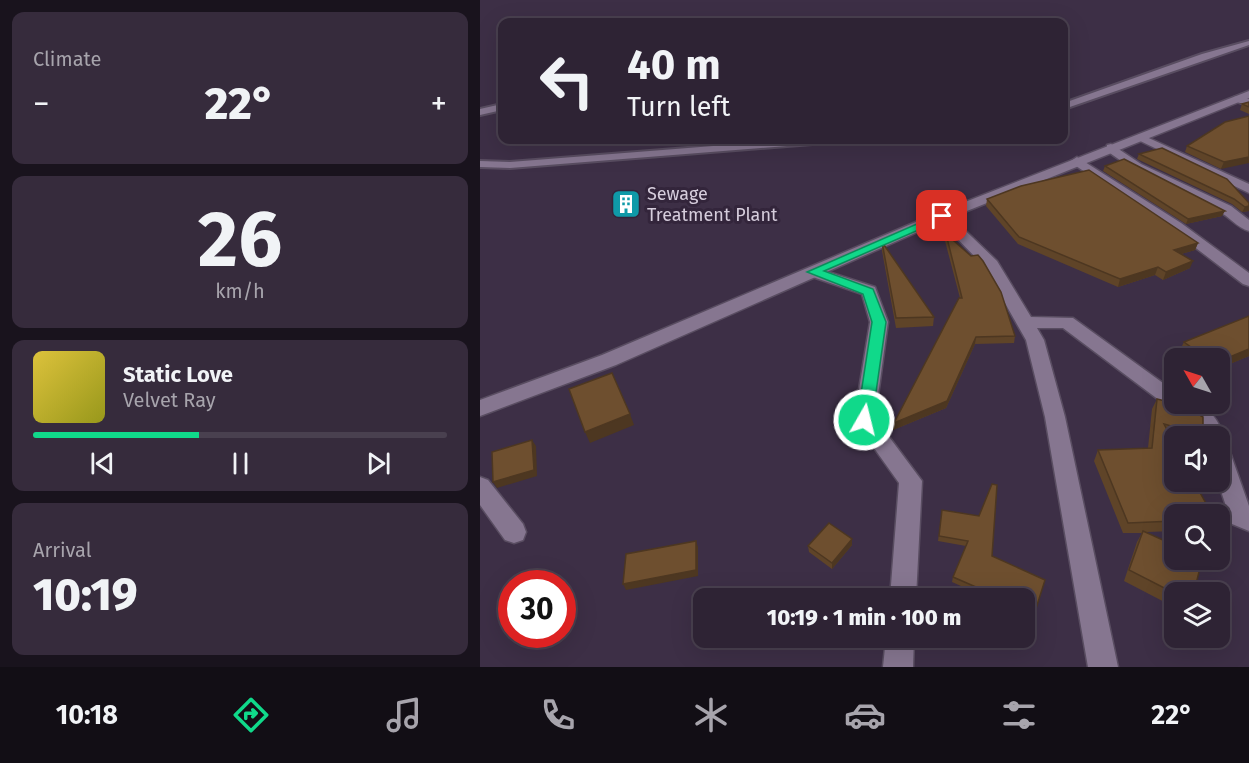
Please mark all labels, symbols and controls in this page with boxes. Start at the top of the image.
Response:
text: 40 m [627,40,721,90]
icon: left [528,42,606,120]
text: Climate [33,47,101,71]
text: 22° [205,77,275,131]
text: − [33,84,50,124]
text: + [431,84,447,124]
text: Turn left [627,91,730,123]
place label: Sewage Treatment Plant [647,183,778,226]
building icon: Sewage Treatment Plant [610,188,642,220]
pin [916,190,967,241]
text: 26 [198,193,282,287]
icon: arrive [925,199,958,232]
text: km/h [215,279,265,303]
north arrow [1164,348,1230,414]
map controls [1164,348,1230,648]
text: Static Love [123,361,233,388]
text: Velvet Ray [123,388,216,412]
position arrow [832,388,896,452]
button: sound [1164,426,1230,492]
icon: previous [86,447,119,480]
icon: pause [224,447,257,480]
icon: next [362,447,395,480]
button: search [1164,504,1230,570]
text: Arrival [33,538,92,562]
text: 10:19 [33,568,137,622]
speed limit sign: 30 [498,570,576,648]
button: layers [1164,582,1230,648]
text: 10:19 · 1 min · 100 m [767,604,961,631]
icon: directions [230,694,272,736]
icon: music [383,694,425,736]
icon: phone [537,694,579,736]
icon: climate [690,694,732,736]
icon: car [844,694,886,736]
icon: filters [998,694,1040,736]
text: 10:18 [56,699,118,731]
text: 22° [1151,699,1193,731]

